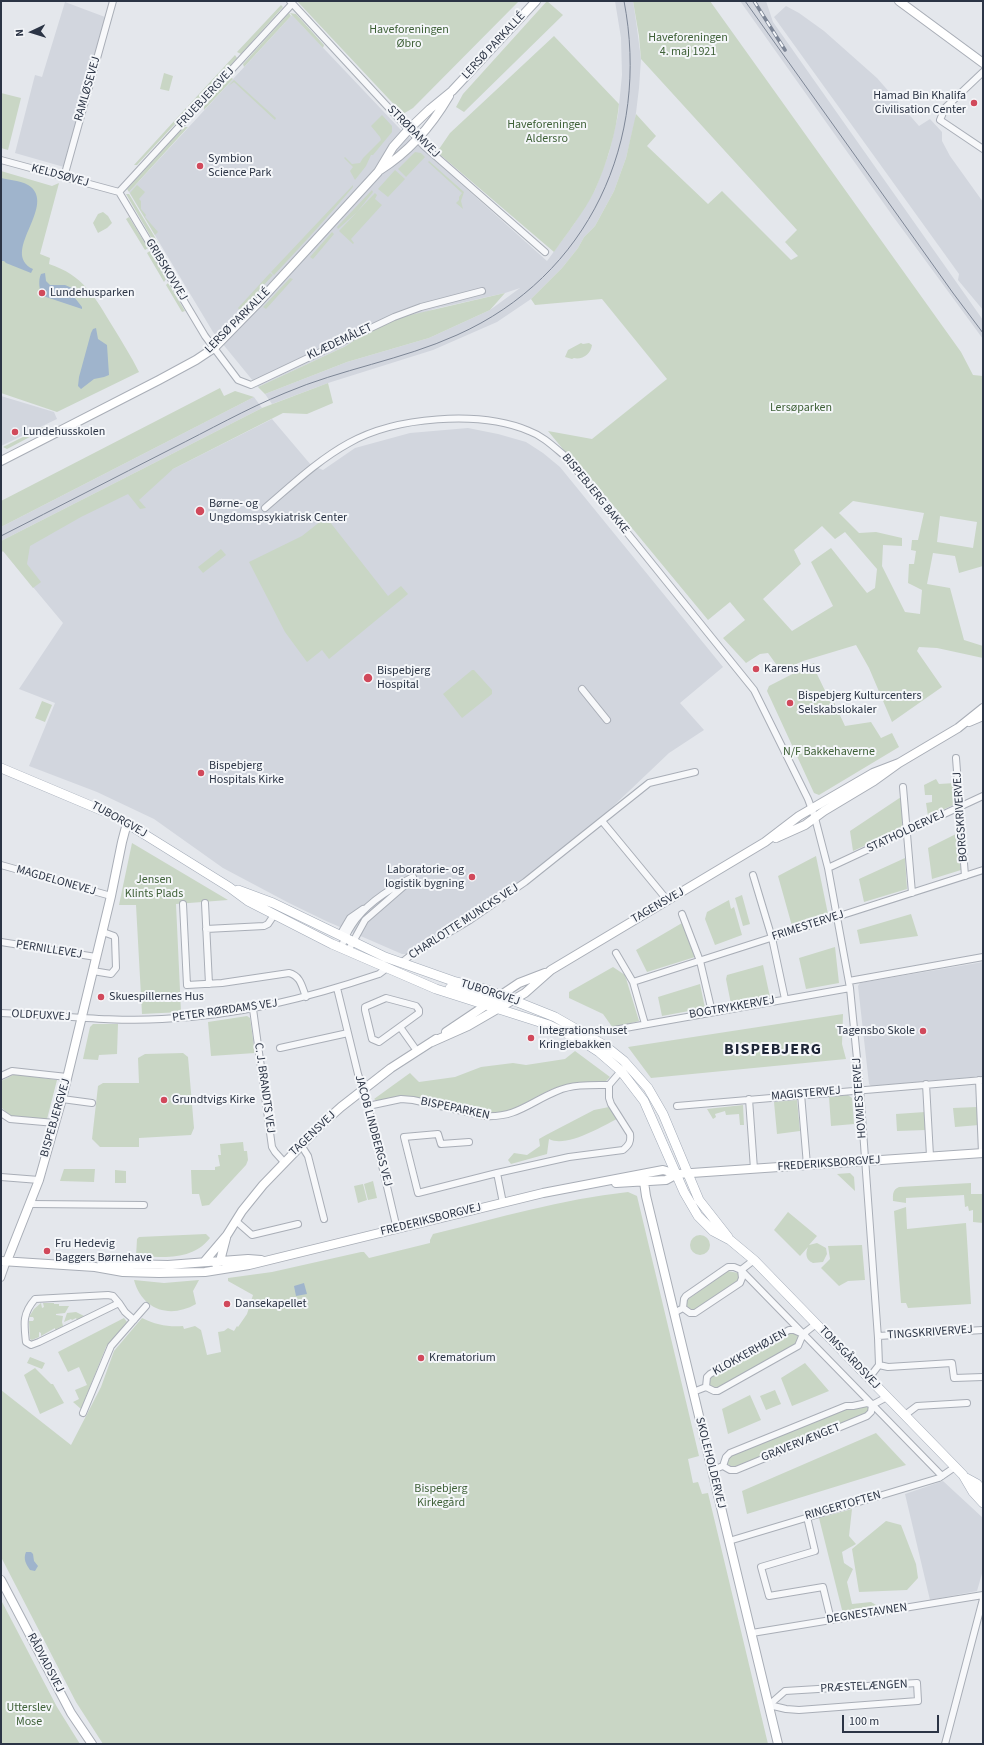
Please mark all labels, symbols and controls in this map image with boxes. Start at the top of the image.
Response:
street label: LERSØ PARKALLÉ [459,9,529,83]
north arrow [12,12,52,52]
park label: Haveforeningen Øbro [369,23,449,51]
text: N [12,29,27,37]
park label: Haveforeningen 4. maj 1921 [648,31,728,59]
street label: RAMLØSEVEJ [72,55,104,123]
street label: FRUEBJERGVEJ [174,65,238,131]
place label: Hamad Bin Khalifa Civilisation Center [873,89,966,117]
marker: Hamad Bin Khalifa Civilisation Center [969,98,979,108]
street label: STRØDAMVEJ [384,103,442,161]
park label: Haveforeningen Aldersro [507,118,587,146]
place label: Symbion Science Park [208,152,271,180]
street label: KELDSØVEJ [30,161,90,191]
marker: Symbion Science Park [195,161,205,171]
street label: GRIBSKOVVEJ [142,236,190,304]
street label: LERSØ PARKALLÉ [202,285,274,357]
place label: Lundehusparken [50,286,134,300]
marker: Lundehusparken [37,288,47,298]
street label: KLÆDEMÅLET [305,321,375,363]
park label: Lersøparken [770,401,832,415]
place label: Lundehusskolen [23,425,105,439]
marker: Lundehusskolen [10,427,20,437]
street label: BISPEBJERG BAKKE [558,451,632,537]
place label: Børne- og Ungdomspsykiatrisk Center [209,497,347,525]
marker: Børne- og Ungdomspsykiatrisk Center [194,505,206,517]
place label: Karens Hus [764,662,820,676]
place label: Bispebjerg Hospital [377,664,430,692]
marker: Karens Hus [751,664,761,674]
marker: Bispebjerg Hospital [362,672,374,684]
place label: Bispebjerg Kulturcenters Selskabslokaler [798,689,921,717]
marker: Bispebjerg Kulturcenters Selskabslokaler [785,698,795,708]
park label: N/F Bakkehaverne [783,745,875,759]
place label: Bispebjerg Hospitals Kirke [209,759,284,787]
marker: Bispebjerg Hospitals Kirke [196,768,206,778]
street label: BORGSKRIVERVEJ [951,771,971,863]
street label: TUBORGVEJ [89,799,149,841]
street label: STATHOLDERVEJ [864,808,948,856]
street label: MAGDELONEVEJ [15,863,97,899]
place label: Laboratorie- og logistik bygning [385,863,464,891]
marker: Laboratorie- og logistik bygning [467,872,477,882]
park label: Jensen Klints Plads [125,873,183,901]
street label: CHARLOTTE MUNCKS VEJ [406,881,522,963]
street label: TAGENSVEJ [629,885,687,927]
street label: FRIMESTERVEJ [770,908,846,944]
street label: PERNILLEVEJ [15,938,83,962]
street label: TUBORGVEJ [459,977,521,1009]
place label: Skuespillernes Hus [109,990,204,1004]
marker: Skuespillernes Hus [96,992,106,1002]
street label: BOGTRYKKERVEJ [688,993,776,1023]
street label: PETER RØRDAMS VEJ [171,996,279,1026]
street label: OLDFUXVEJ [11,1007,71,1025]
place label: Integrationshuset Kringlebakken [539,1024,627,1052]
place label: Tagensbo Skole [837,1024,915,1038]
marker: Tagensbo Skole [918,1026,928,1036]
marker: Integrationshuset Kringlebakken [526,1033,536,1043]
district label: BISPEBJERG [724,1040,822,1060]
street label: C. J. BRANDTS VEJ [251,1042,277,1134]
street label: HOVMESTERVEJ [850,1057,870,1139]
street label: JACOB LINDBERGS VEJ [351,1074,395,1188]
street label: BISPEBJERGVEJ [38,1077,74,1159]
street label: MAGISTERVEJ [771,1084,841,1104]
place label: Grundtvigs Kirke [172,1093,255,1107]
marker: Grundtvigs Kirke [159,1095,169,1105]
street label: BISPEPARKEN [419,1095,491,1123]
street label: TAGENSVEJ [287,1109,339,1159]
street label: FREDERIKSBORGVEJ [777,1153,881,1175]
street label: FREDERIKSBORGVEJ [379,1201,483,1239]
place label: Fru Hedevig Baggers Børnehave [55,1237,152,1265]
marker: Fru Hedevig Baggers Børnehave [42,1246,52,1256]
place label: Dansekapellet [235,1297,306,1311]
marker: Dansekapellet [222,1299,232,1309]
street label: TINGSKRIVERVEJ [887,1323,973,1343]
street label: TOMSGÅRDSVEJ [815,1324,883,1392]
street label: KLOKKERHØJEN [710,1327,790,1379]
place label: Krematorium [429,1351,496,1365]
marker: Krematorium [416,1353,426,1363]
street label: SKOLEHOLDERVEJ [692,1416,728,1510]
street label: GRAVERVÆNGET [759,1421,843,1465]
park label: Bispebjerg Kirkegård [414,1482,468,1510]
street label: RINGERTOFTEN [803,1488,883,1524]
street label: DEGNESTAVNEN [826,1600,908,1628]
street label: RÅDVADSVEJ [23,1631,67,1695]
street label: PRÆSTELÆNGEN [820,1678,908,1696]
park label: Utterslev Mose [6,1701,52,1729]
scale bar [844,1707,941,1733]
text: 100 m [849,1713,879,1730]

